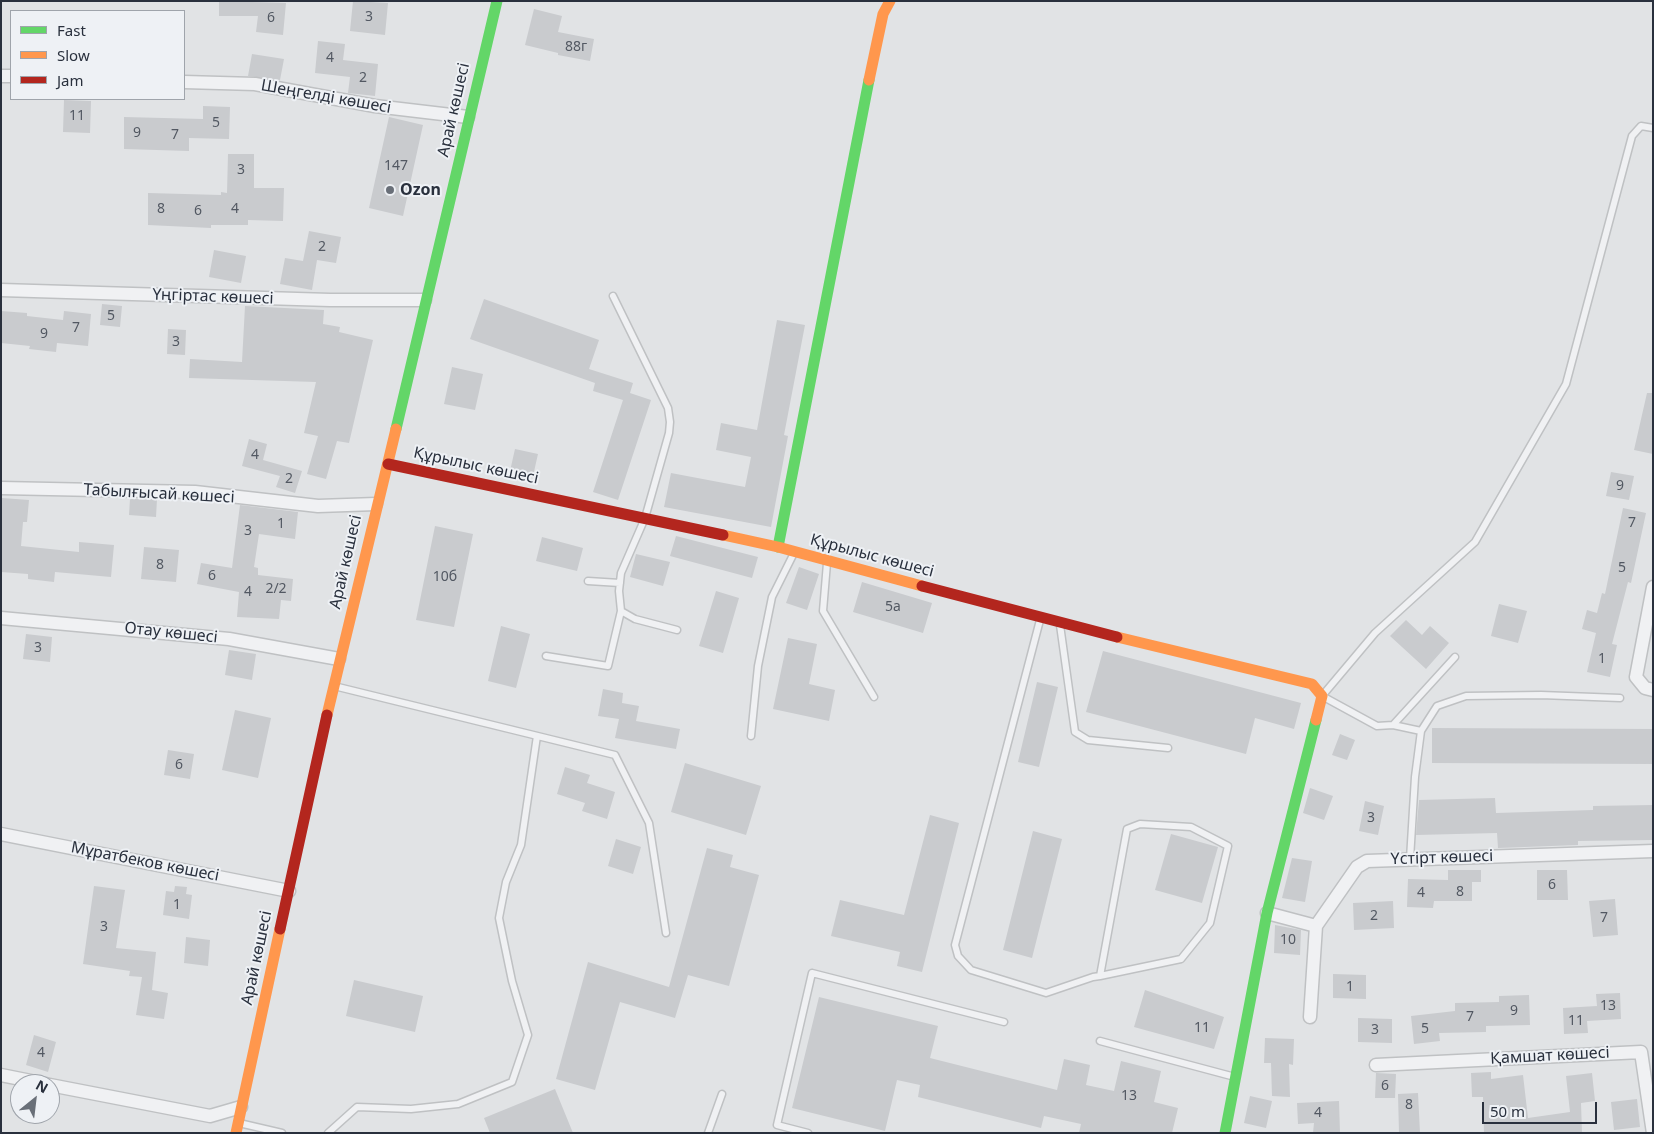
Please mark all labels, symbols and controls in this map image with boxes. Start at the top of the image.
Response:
house number: 3 [365,9,373,25]
legend [10,10,185,100]
house number: 6 [267,10,275,26]
text: Fast [57,20,86,40]
house number: 88г [565,39,587,55]
text: Slow [57,45,90,65]
house number: 4 [326,50,334,66]
street label: Арай көшесі [434,61,474,159]
text: Jam [57,70,84,90]
house number: 2 [359,70,367,86]
street label: Шеңгелді көшесі [259,76,393,118]
house number: 11 [69,108,85,124]
house number: 5 [212,115,220,131]
house number: 9 [133,125,141,141]
house number: 7 [171,127,179,143]
house number: 147 [384,158,408,174]
house number: 3 [237,162,245,178]
place label: Ozon [400,180,441,200]
marker: Ozon [384,184,396,196]
house number: 8 [157,201,165,217]
house number: 4 [231,201,239,217]
house number: 6 [194,203,202,219]
house number: 2 [318,239,326,255]
street label: Үңгіртас көшесі [152,285,274,309]
house number: 5 [107,308,115,324]
house number: 7 [72,320,80,336]
house number: 9 [40,326,48,342]
house number: 3 [172,334,180,350]
street label: Құрылыс көшесі [412,443,540,489]
house number: 4 [251,447,259,463]
house number: 2 [285,471,293,487]
house number: 9 [1616,478,1624,494]
street label: Табылғысай көшесі [83,480,235,508]
street label: Арай көшесі [326,513,366,611]
house number: 7 [1628,515,1636,531]
house number: 1 [277,516,285,532]
house number: 3 [244,523,252,539]
street label: Құрылыс көшесі [808,530,936,582]
house number: 8 [156,557,164,573]
house number: 5 [1618,560,1626,576]
house number: 6 [208,568,216,584]
house number: 10б [433,569,457,585]
house number: 2/2 [265,581,287,597]
house number: 4 [244,584,252,600]
house number: 5а [885,599,901,615]
street label: Отау көшесі [123,619,219,647]
house number: 3 [34,640,42,656]
house number: 1 [1598,651,1606,667]
house number: 6 [175,757,183,773]
house number: 3 [1367,810,1375,826]
street label: Мұратбеков көшесі [69,838,221,886]
street label: Үстірт көшесі [1390,847,1494,869]
house number: 6 [1548,877,1556,893]
house number: 8 [1456,884,1464,900]
house number: 4 [1417,885,1425,901]
house number: 1 [173,897,181,913]
house number: 2 [1370,908,1378,924]
street label: Арай көшесі [238,909,276,1007]
house number: 7 [1600,910,1608,926]
house number: 3 [100,919,108,935]
house number: 10 [1280,932,1296,948]
house number: 1 [1346,979,1354,995]
house number: 13 [1600,998,1616,1014]
house number: 9 [1510,1003,1518,1019]
house number: 7 [1466,1009,1474,1025]
house number: 11 [1568,1013,1584,1029]
house number: 11 [1194,1020,1210,1036]
house number: 5 [1421,1021,1429,1037]
house number: 3 [1371,1022,1379,1038]
street label: Қамшат көшесі [1490,1043,1610,1069]
house number: 4 [37,1045,45,1061]
north arrow [10,1074,60,1124]
text: N [32,1075,52,1097]
house number: 6 [1381,1078,1389,1094]
house number: 13 [1121,1088,1137,1104]
scale bar [1484,1092,1599,1124]
house number: 8 [1405,1097,1413,1113]
text: 50 m [1490,1101,1525,1121]
house number: 4 [1314,1105,1322,1121]

